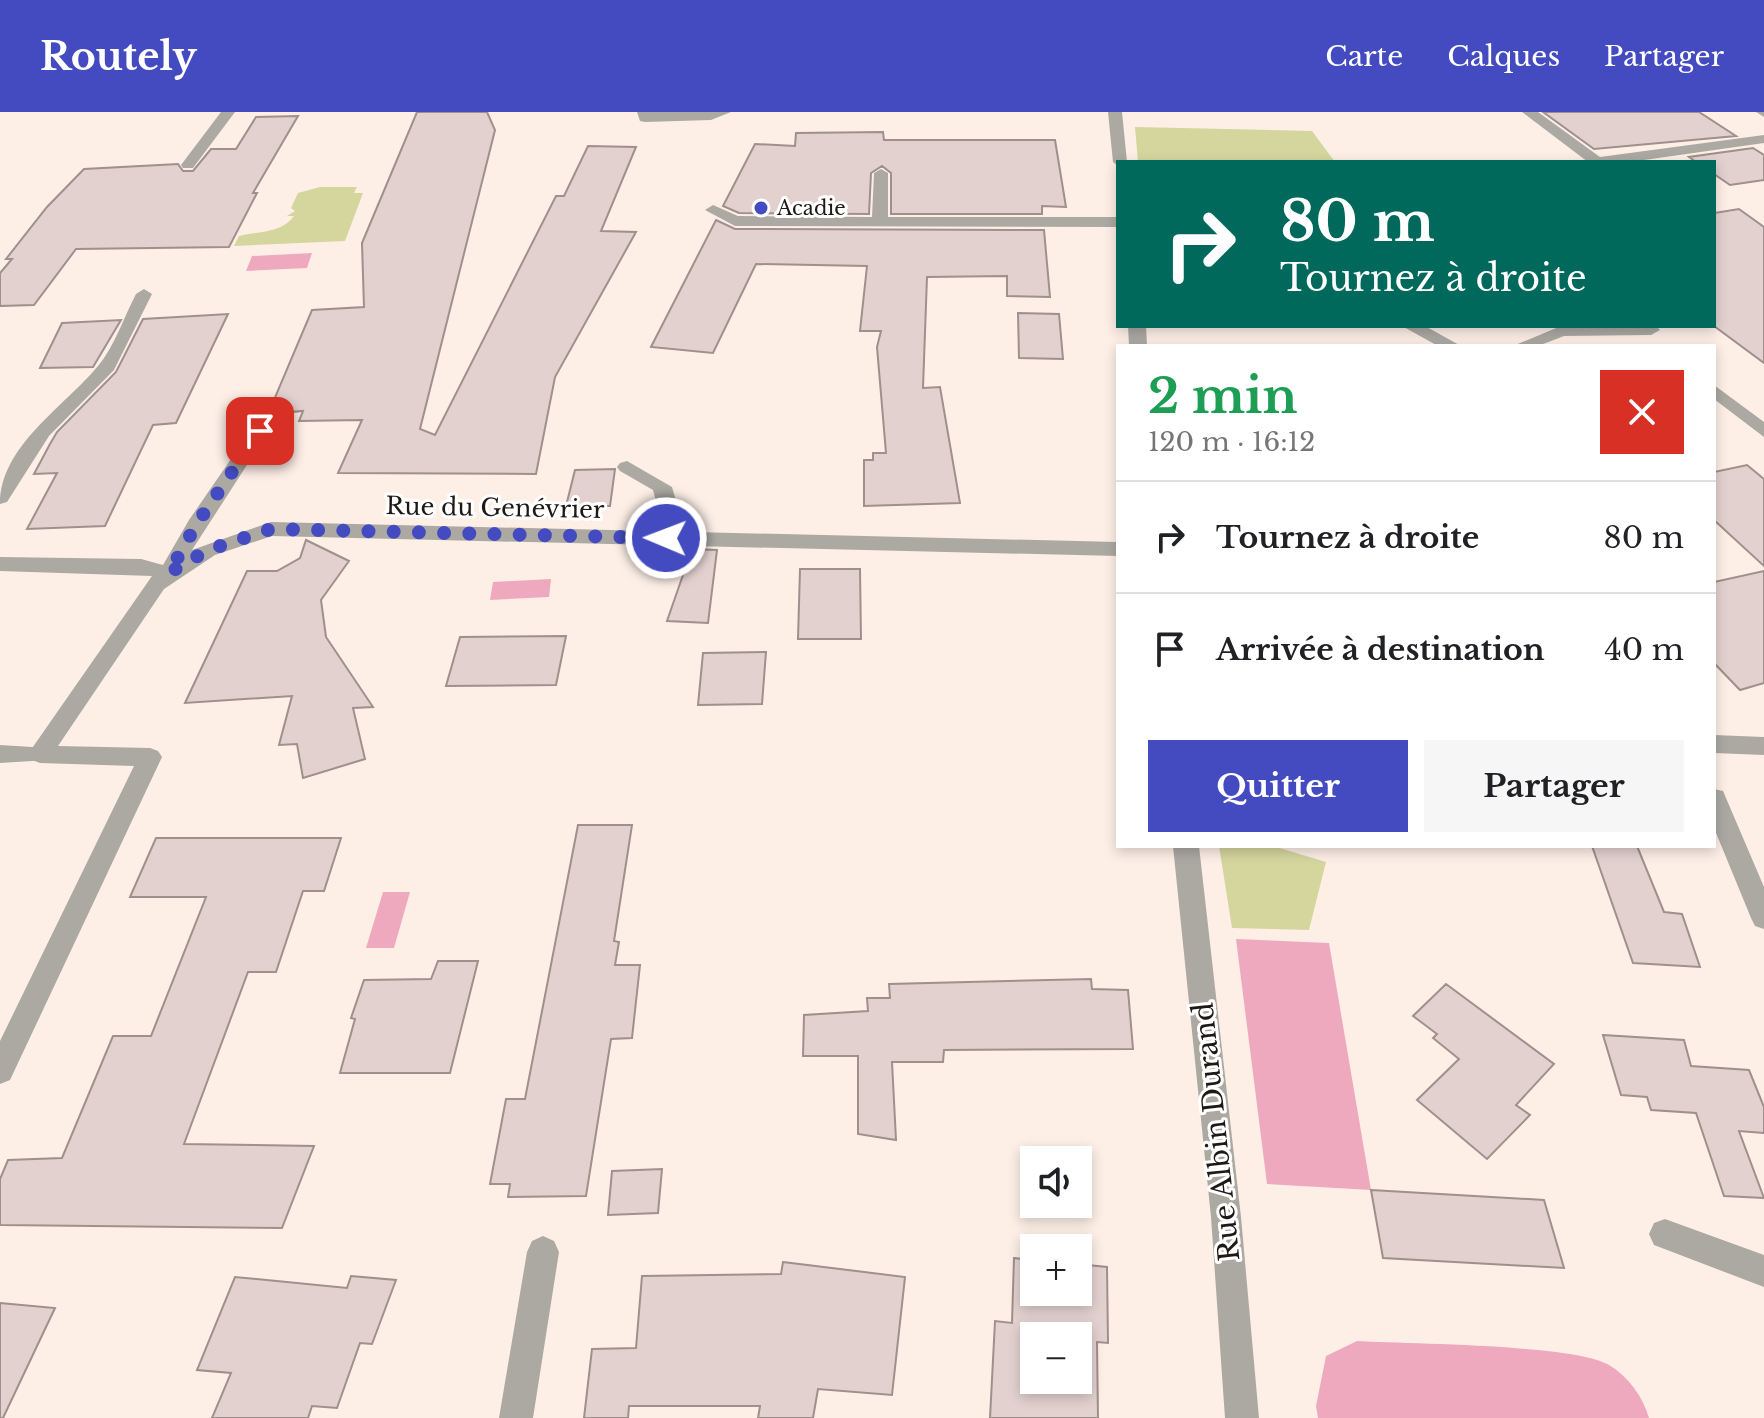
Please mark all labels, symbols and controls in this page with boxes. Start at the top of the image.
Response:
text: Routely [40,33,197,80]
text: Carte [1325,39,1403,74]
text: Calques [1447,39,1560,74]
text: Partager [1604,39,1724,74]
text: 80 m [1280,187,1435,256]
icon: right [1148,192,1252,296]
place label: Acadie [776,196,846,220]
marker: Acadie [752,199,770,217]
text: Tournez à droite [1280,256,1587,301]
text: 2 min [1148,366,1297,426]
button: close [1600,370,1684,454]
pin [226,397,294,465]
icon: arrive [238,409,282,453]
text: 120 m · 16:12 [1148,426,1315,458]
street label: Rue du Genévrier [385,491,605,524]
position arrow [624,496,708,580]
icon: right [1148,515,1192,559]
text: Tournez à droite [1216,519,1479,556]
text: 80 m [1604,519,1684,556]
icon: arrive [1148,627,1192,671]
text: Arrivée à destination [1216,631,1545,668]
text: 40 m [1604,631,1684,668]
button: Quitter [1148,740,1408,832]
button: Partager [1424,740,1684,832]
street label: Rue Albin Durand [1185,1001,1248,1263]
map controls [1020,1146,1092,1394]
button: sound [1020,1146,1092,1218]
button: + [1020,1234,1092,1306]
button: − [1020,1322,1092,1394]

